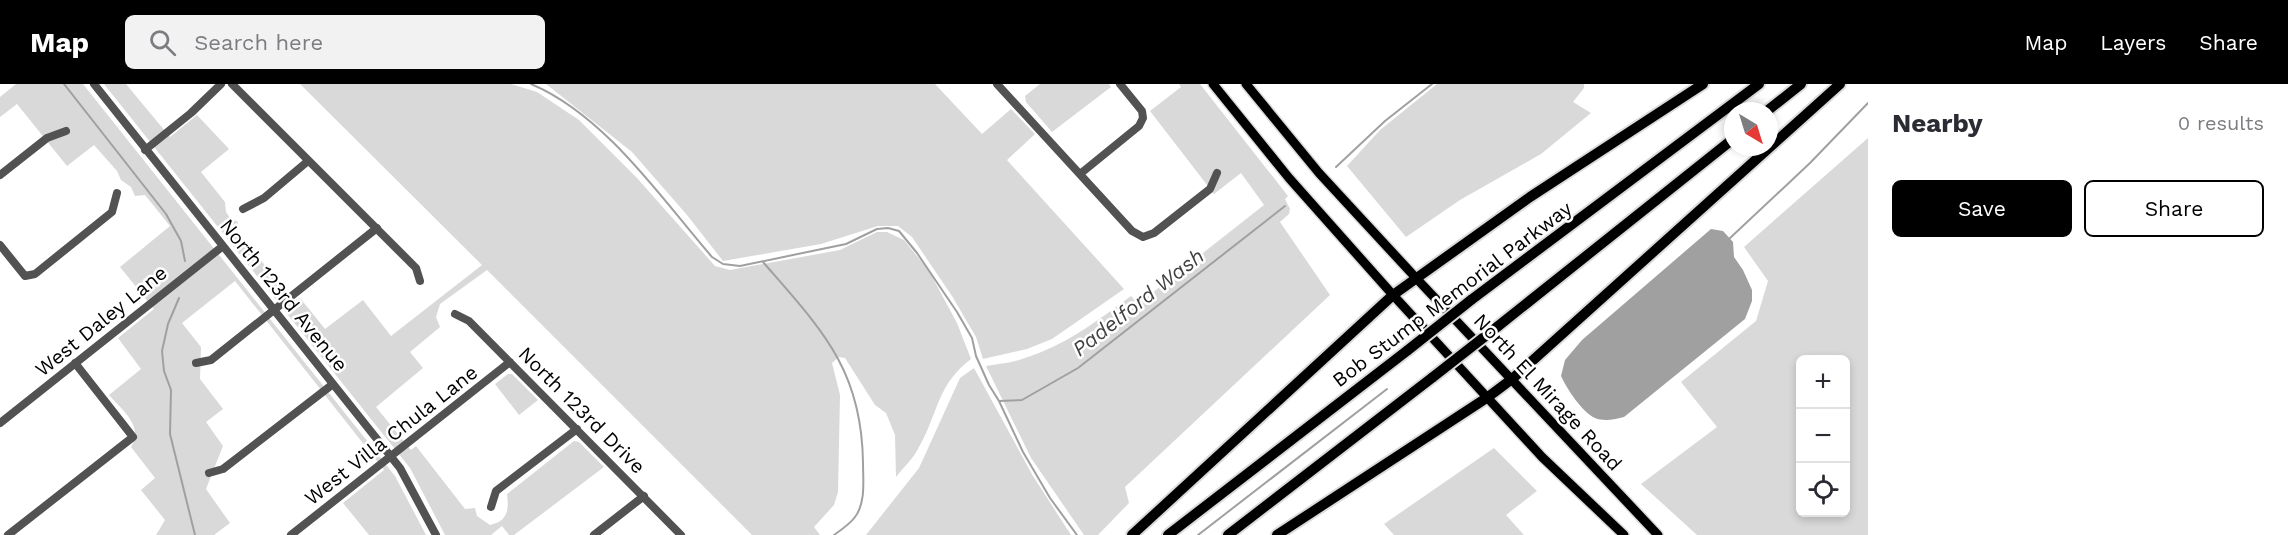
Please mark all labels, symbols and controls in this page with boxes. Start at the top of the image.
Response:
search box [125,15,545,69]
text: Map [30,26,89,59]
icon: search [146,26,179,59]
text: Search here [194,30,323,55]
text: Map [2024,30,2067,55]
text: Layers [2100,30,2166,55]
text: Share [2199,30,2258,55]
north arrow [1724,102,1778,156]
text: Nearby [1892,108,1983,138]
text: 0 results [2178,111,2264,135]
button: Save [1892,180,2072,237]
button: Share [2084,180,2264,237]
street label: Bob Stump Memorial Parkway [1328,196,1577,392]
street label: North 123rd Avenue [215,214,353,376]
water label: Padelford Wash [1067,243,1209,361]
street label: West Daley Lane [30,261,172,381]
street label: North El Mirage Road [1469,308,1627,476]
street label: North 123rd Drive [514,342,650,478]
map controls [1796,355,1850,517]
button: + [1796,355,1850,409]
street label: West Villa Chula Lane [300,360,482,510]
button: − [1796,409,1850,463]
button: locate [1796,463,1850,517]

